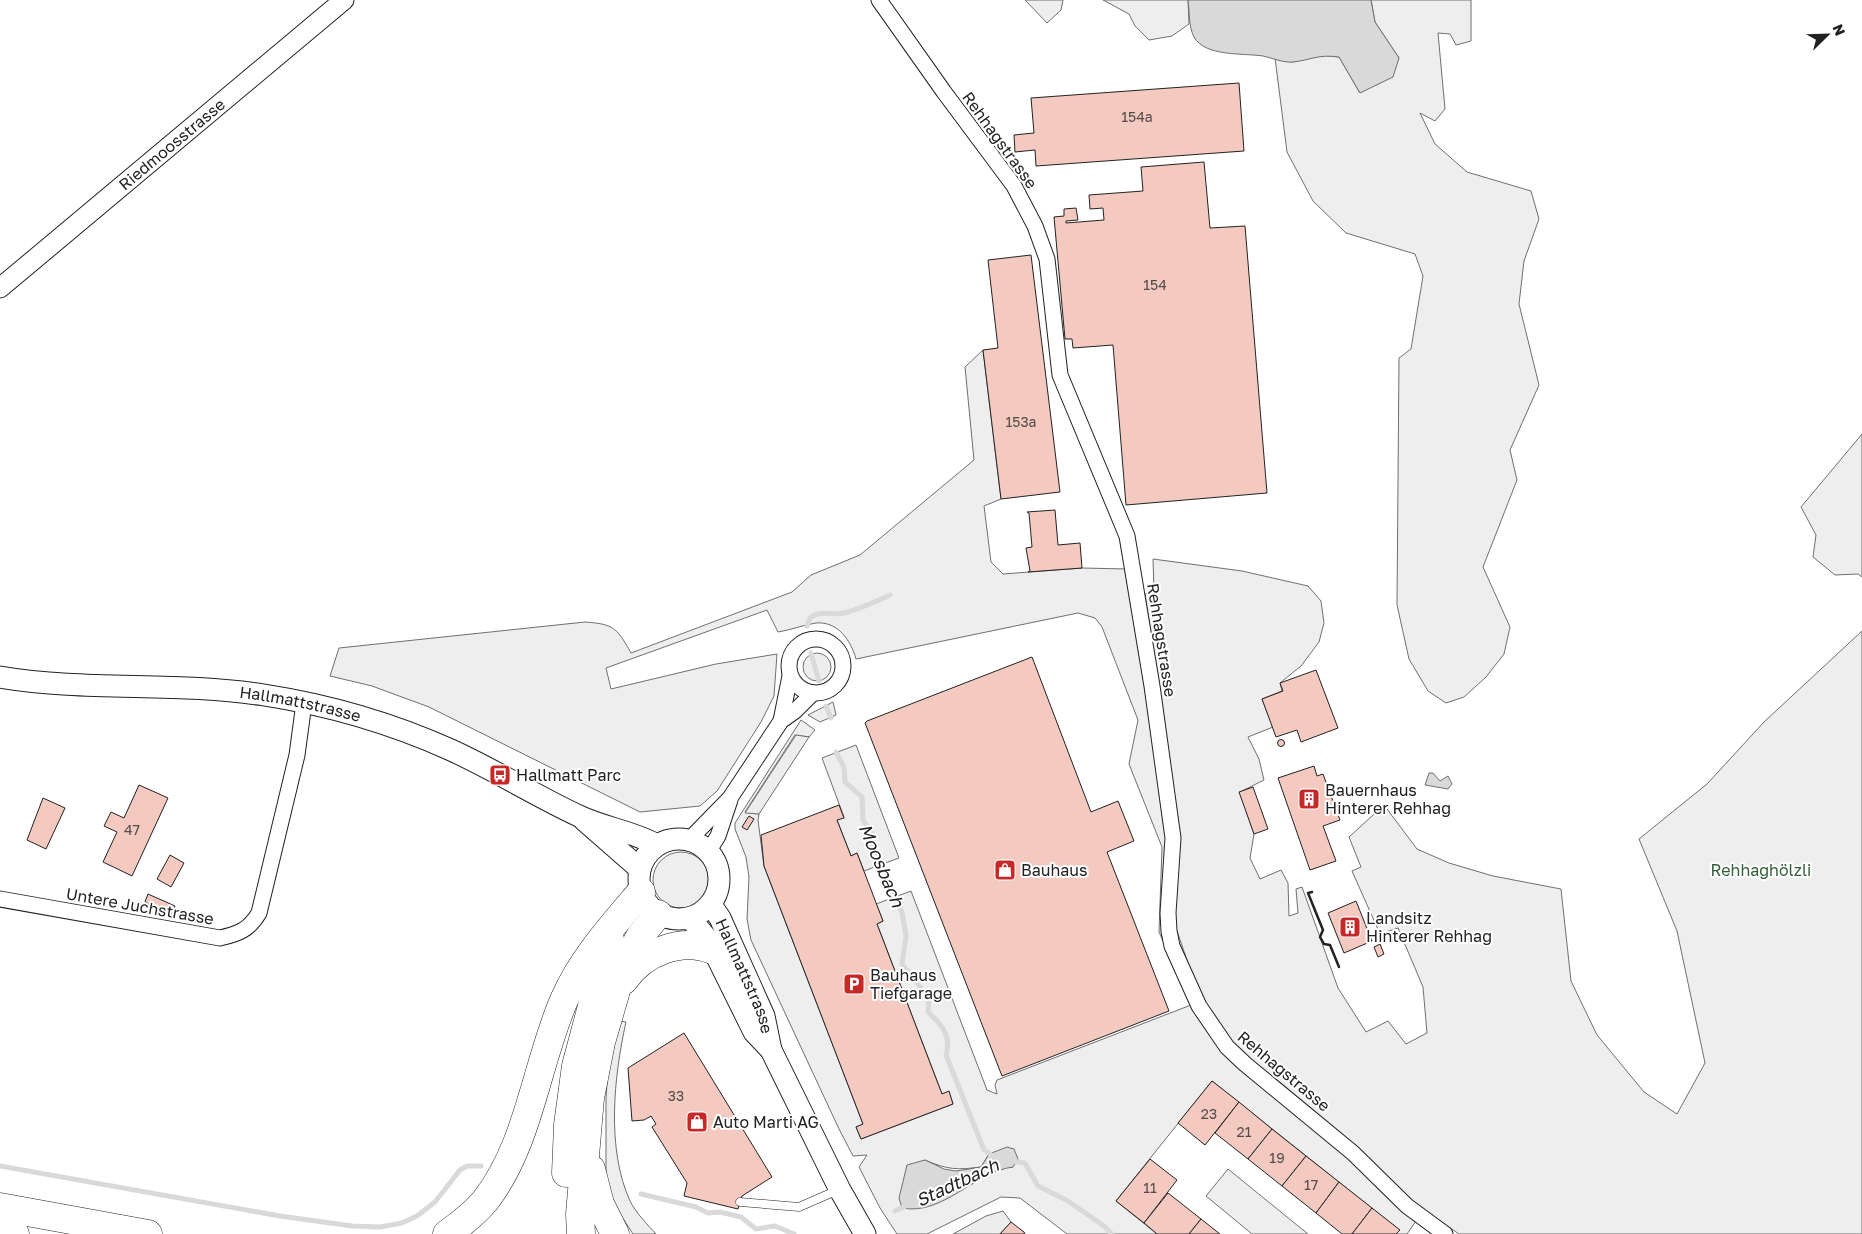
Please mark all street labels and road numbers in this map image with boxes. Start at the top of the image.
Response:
street label: Rehhagstrasse [958,88,1042,192]
street label: Riedmoosstrasse [115,94,229,194]
street label: Rehhagstrasse [1143,582,1181,698]
street label: Hallmattstrasse [238,682,363,726]
street label: Untere Juchstrasse [65,883,215,929]
street label: Hallmattstrasse [711,915,777,1035]
street label: Rehhagstrasse [1234,1026,1334,1116]

